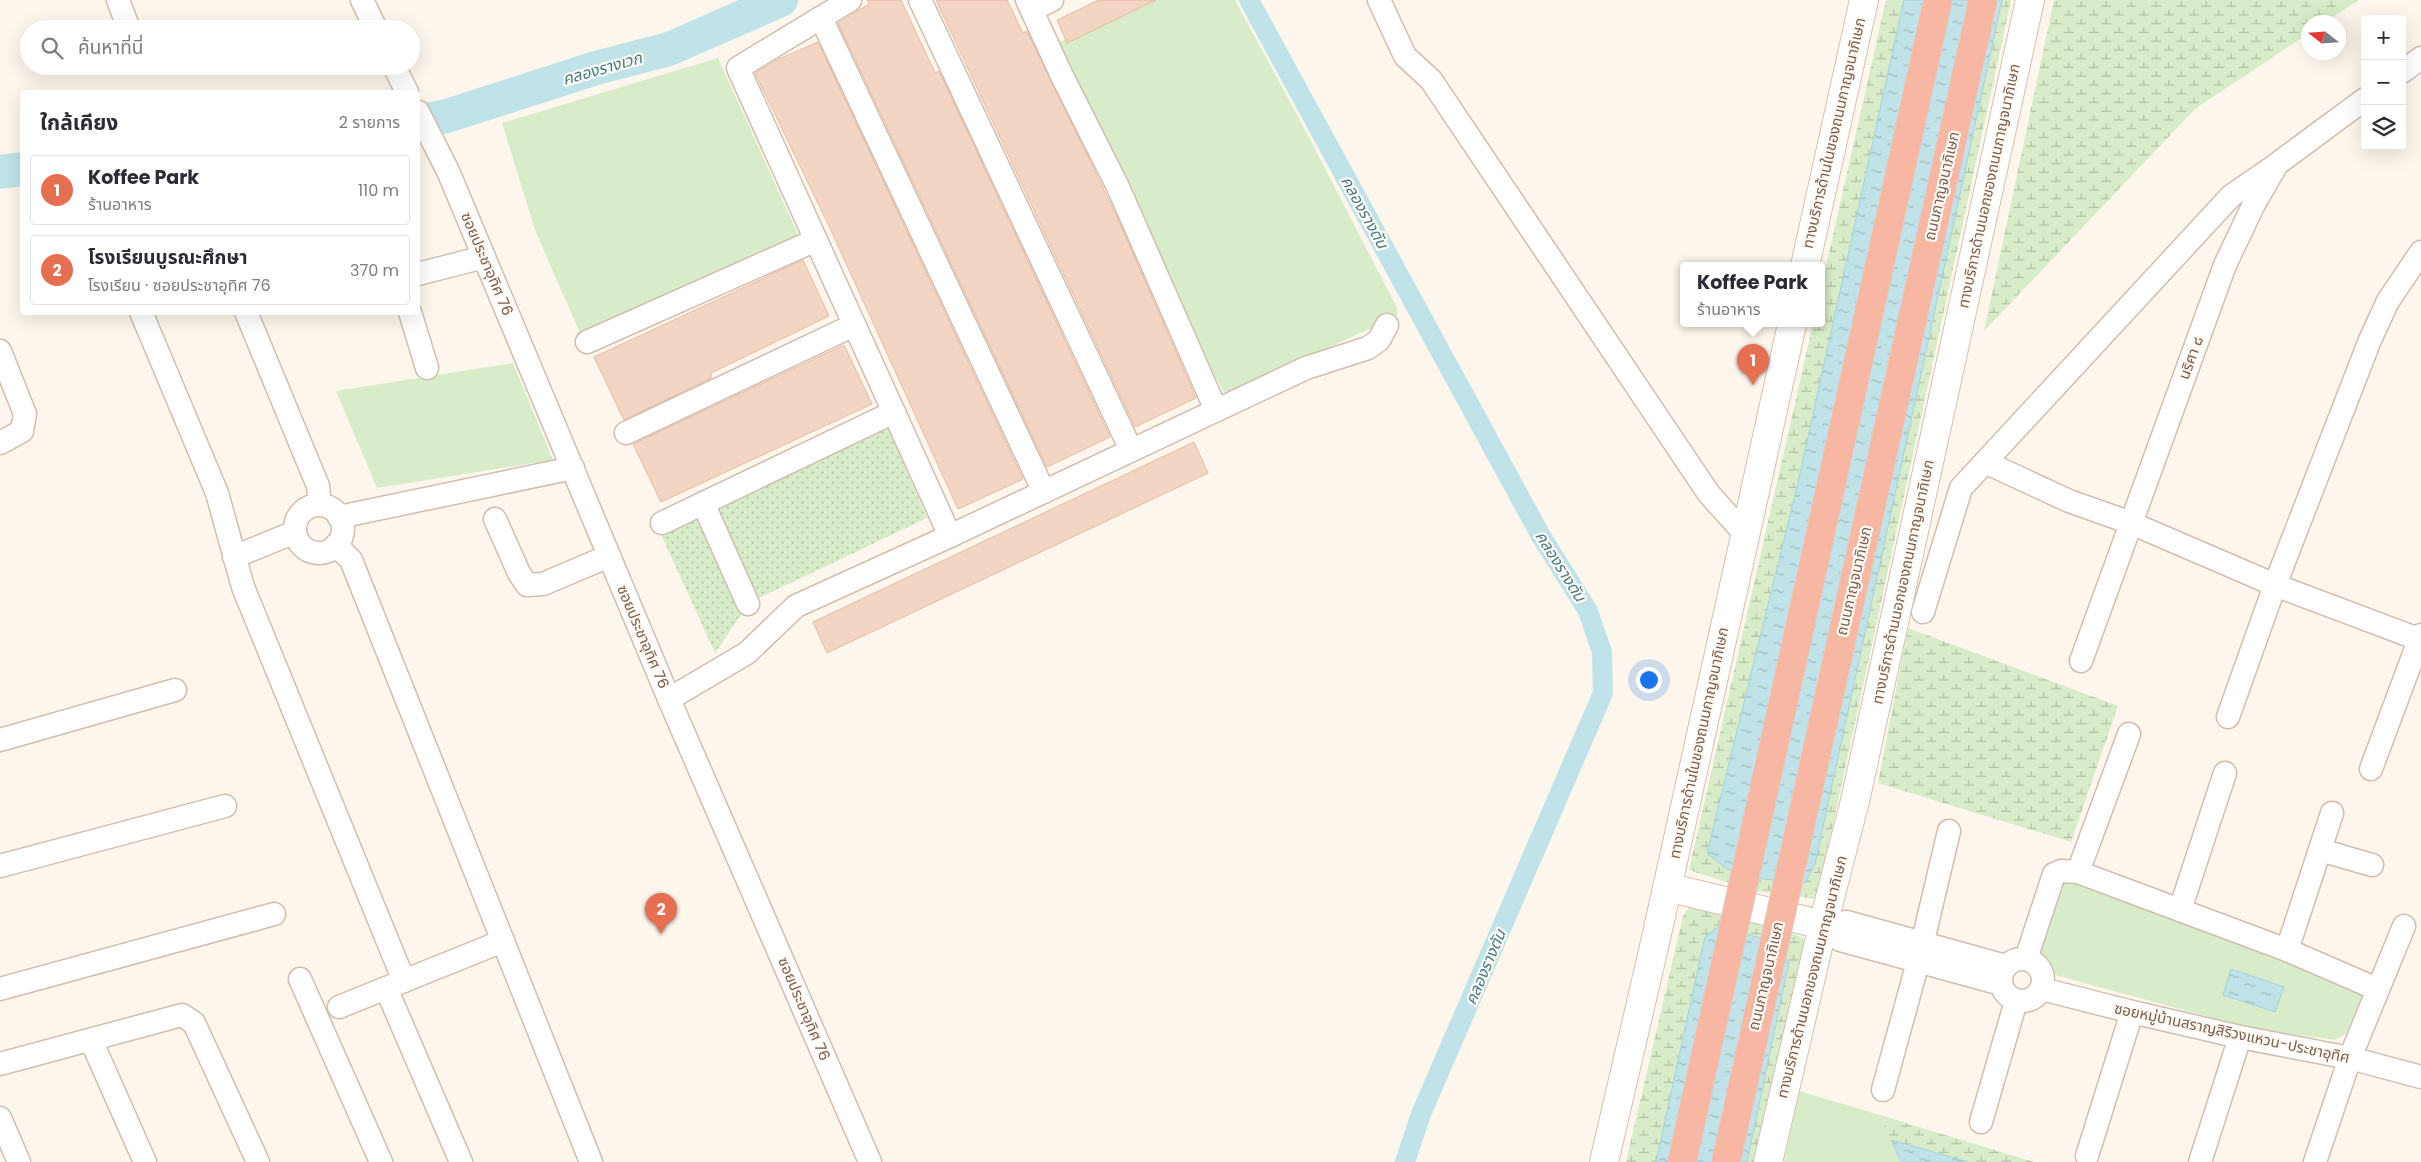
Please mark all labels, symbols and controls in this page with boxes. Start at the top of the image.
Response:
street label: ทางบริการด้านในของถนนกาญจนาภิเษก [1797,15,1870,250]
north arrow [2301,15,2346,60]
map controls [2361,15,2406,150]
button: + [2361,15,2406,60]
search box [20,20,420,75]
icon: search [38,34,66,62]
text: ค้นหาที่นี่ [78,34,143,61]
water label: คลองรางเวก [560,46,646,91]
button: − [2361,60,2406,105]
street label: ทางบริการด้านนอกของถนนกาญจนาภิเษก [1952,62,2025,310]
button: layers [2361,105,2406,150]
text: ใกล้เคียง [40,108,118,137]
text: 2 รายการ [339,111,400,134]
street label: ถนนกาญจนาภิเษก [1919,129,1964,242]
text: Koffee Park [88,164,199,191]
water label: คลองรางตัน [1335,172,1394,254]
text: 1 [54,179,60,202]
text: 110 m [358,179,399,202]
text: ร้านอาหาร [88,193,152,216]
street label: ซอยประชาอุทิศ 76 [456,209,519,319]
text: โรงเรียนบูรณะศึกษา [88,244,248,271]
text: 2 [52,259,62,282]
text: 370 m [350,259,399,282]
popup [1680,262,1825,327]
text: Koffee Park [1697,269,1808,296]
text: โรงเรียน · ซอยประชาอุทิศ 76 [88,274,271,297]
text: ร้านอาหาร [1697,298,1760,321]
street label: นริศา ๘ [2173,333,2208,382]
pin: 1 [1737,344,1769,385]
street label: ทางบริการด้านนอกของถนนกาญจนาภิเษก [1866,458,1939,706]
street label: ถนนกาญจนาภิเษก [1831,524,1876,637]
water label: คลองรางตัน [1530,526,1592,607]
street label: ซอยประชาอุทิศ 76 [612,582,675,692]
street label: ทางบริการด้านในของถนนกาญจนาภิเษก [1664,625,1733,861]
your location [1636,667,1662,693]
street label: ทางบริการด้านนอกของถนนกาญจนาภิเษก [1771,853,1852,1101]
pin: 2 [645,893,677,934]
street label: ถนนกาญจนาภิเษก [1743,919,1788,1032]
water label: คลองรางตัน [1459,925,1512,1008]
street label: ซอยประชาอุทิศ 76 [773,954,836,1064]
street label: ซอยหมู่บ้านสราญสิริวงแหวน-ประชาอุทิศ [2112,997,2352,1068]

